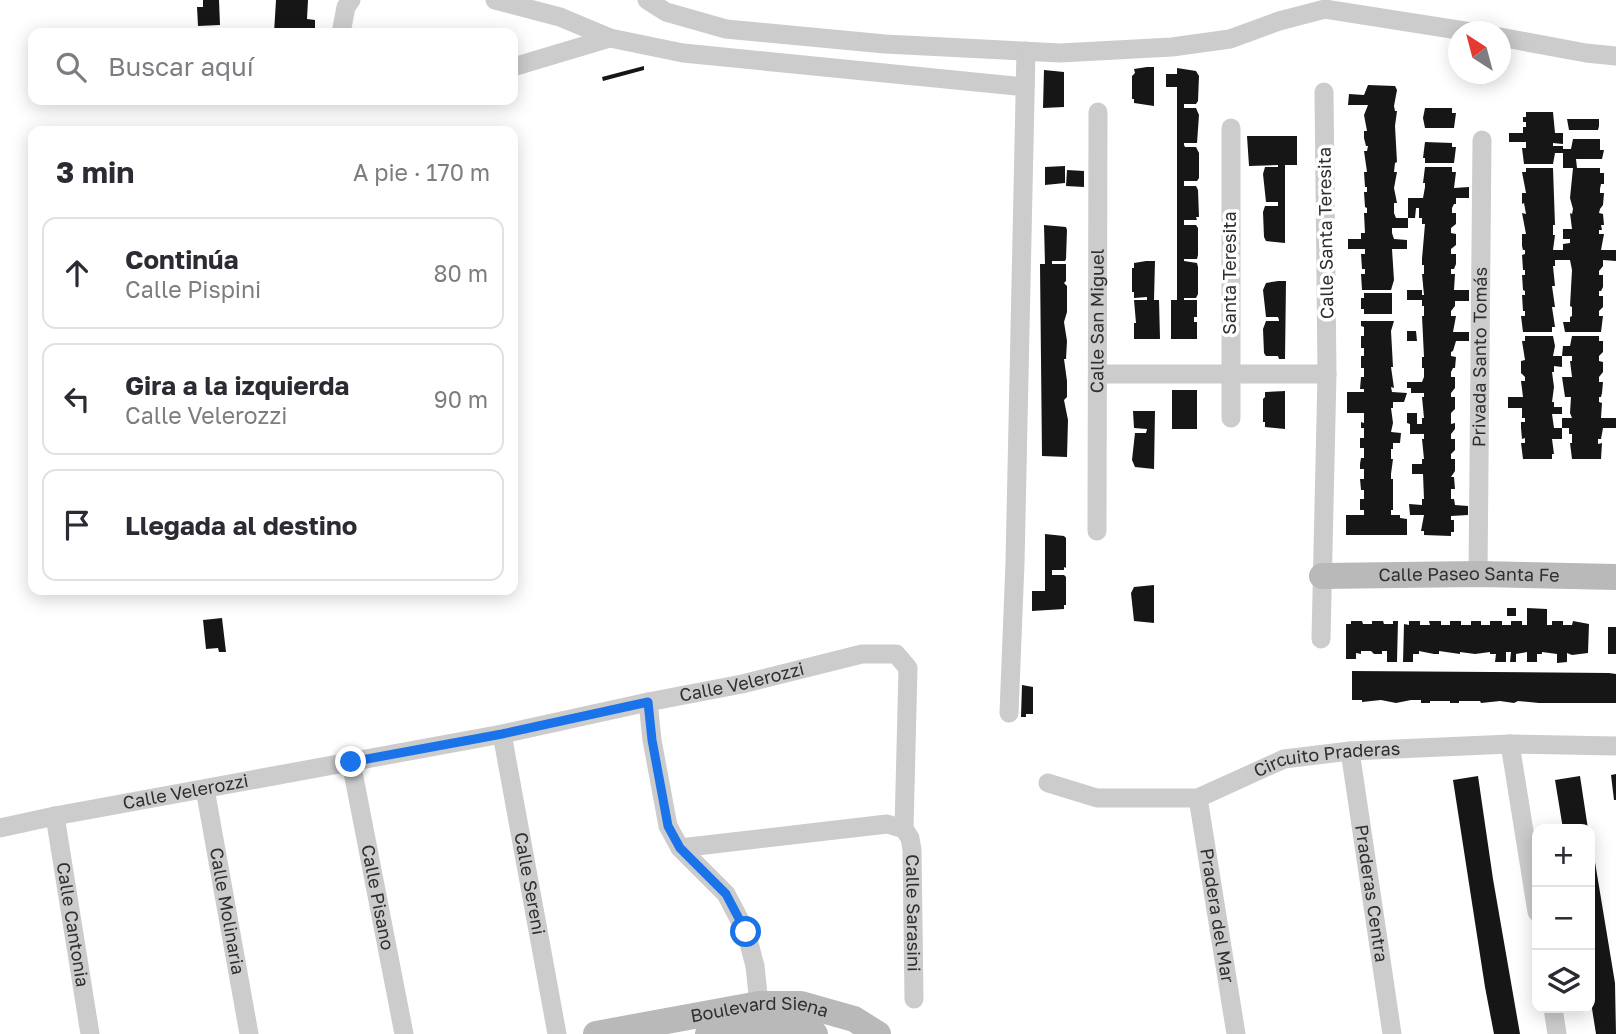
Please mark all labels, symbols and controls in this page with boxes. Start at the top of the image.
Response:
north arrow [1448,21,1511,84]
search box [28,28,518,105]
icon: search [52,48,90,86]
text: Buscar aquí [108,51,254,82]
street label: Calle Santa Teresita [1312,147,1338,319]
text: 3 min [56,154,134,190]
text: A pie · 170 m [353,158,490,186]
street label: Santa Teresita [1218,211,1240,335]
text: Continúa [125,244,239,275]
street label: Calle San Miguel [1085,248,1108,393]
icon: ahead [58,254,96,292]
text: 80 m [434,259,488,287]
street label: Privada Santo Tomás [1467,267,1491,447]
text: Calle Pispini [125,275,261,303]
text: Gira a la izquierda [125,370,349,401]
icon: left [58,380,96,418]
text: 90 m [434,385,488,413]
text: Calle Velerozzi [125,401,287,429]
icon: arrive [58,506,96,544]
text: Llegada al destino [125,510,357,541]
street label: Calle Paseo Santa Fe [1378,562,1560,586]
street label: Calle Velerozzi [677,657,806,706]
street label: Circuito Praderas [1250,737,1401,781]
route end [335,746,366,777]
street label: Calle Velerozzi [121,769,250,813]
street label: Praderas Centra [1351,823,1393,964]
map controls [1532,824,1595,1013]
button: + [1532,824,1595,887]
street label: Calle Sereni [510,830,551,936]
street label: Calle Pisano [357,843,399,952]
street label: Calle Molinaria [206,845,250,976]
street label: Pradera del Mar [1196,846,1240,984]
street label: Calle Sarasini [902,854,926,972]
street label: Calle Cantonia [53,860,94,988]
button: − [1532,887,1595,950]
route start [730,916,761,947]
button: layers [1532,950,1595,1013]
street label: Boulevard Siena [688,991,831,1026]

